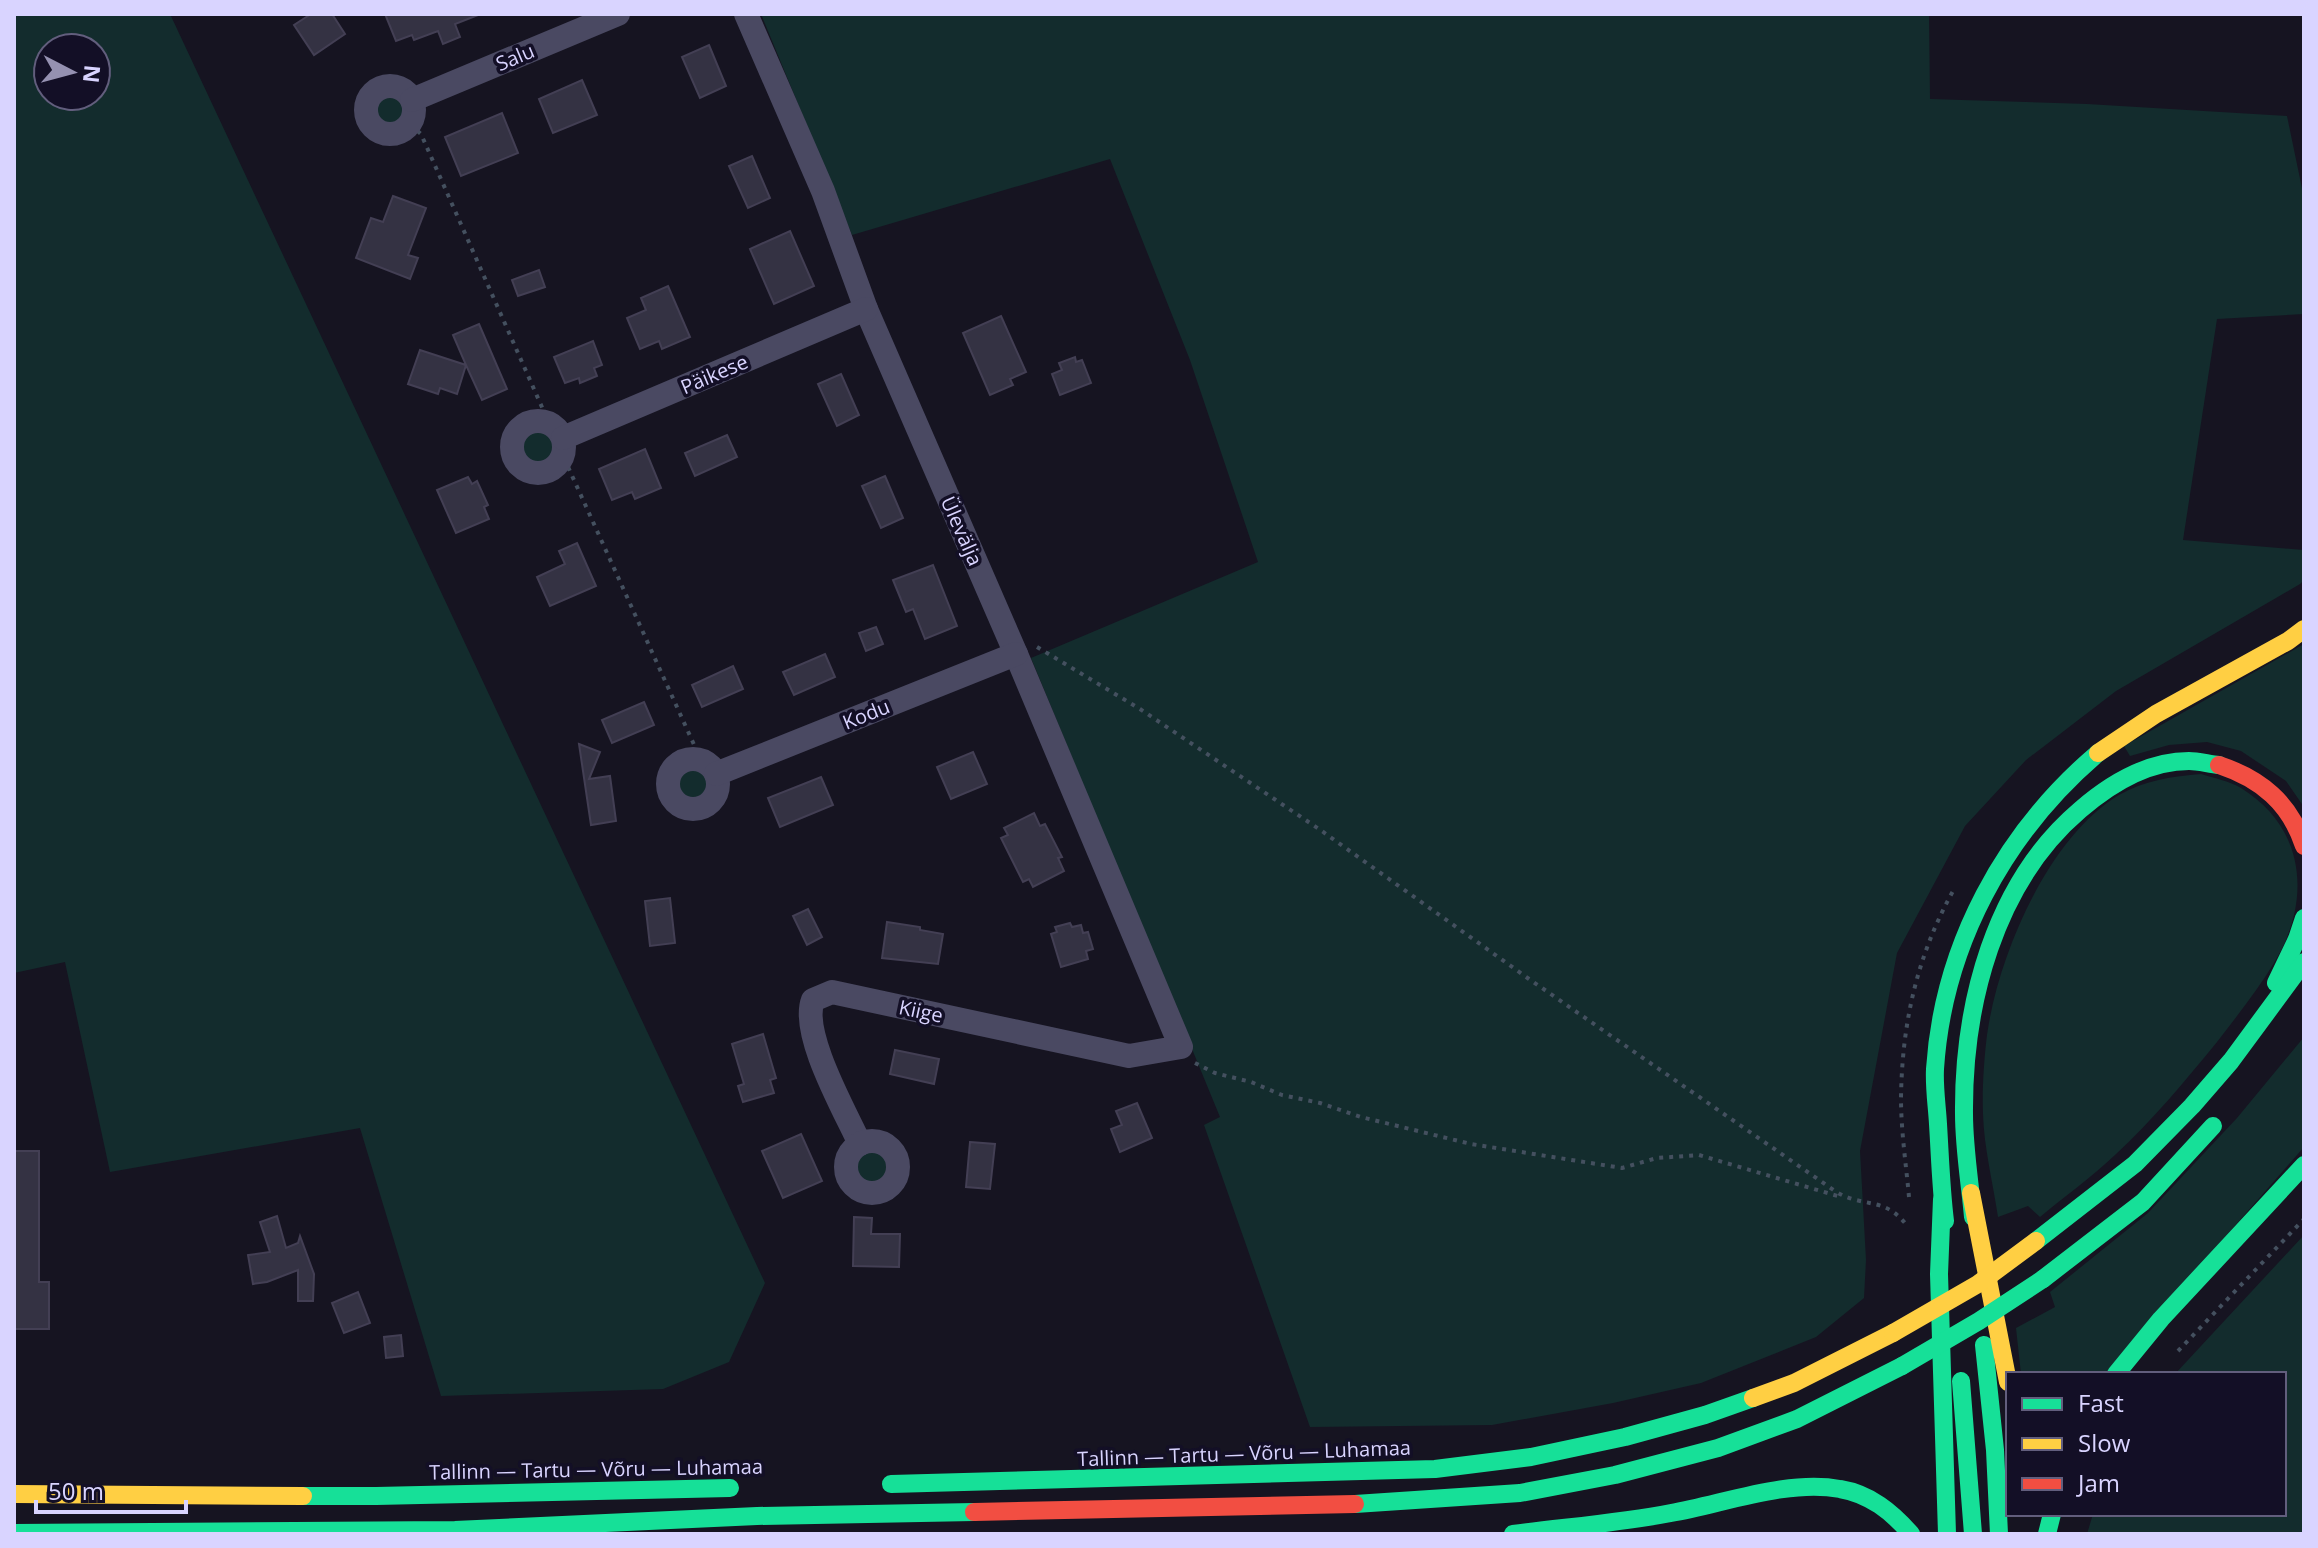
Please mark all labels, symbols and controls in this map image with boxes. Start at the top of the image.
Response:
north arrow [32,32,112,112]
street label: Salu [492,37,538,77]
text: N [77,64,109,85]
street label: Päikese [676,348,752,400]
street label: Ülevälja [935,492,989,570]
street label: Kodu [838,692,894,736]
street label: Kiige [896,993,946,1029]
legend [2006,1372,2286,1516]
text: Fast [2078,1386,2124,1419]
text: Slow [2078,1426,2131,1459]
street label: Tallinn — Tartu — Võru — Luhamaa [1077,1434,1411,1472]
street label: Tallinn — Tartu — Võru — Luhamaa [429,1453,763,1485]
scale bar [36,1464,186,1514]
text: Jam [2076,1466,2120,1499]
text: 50 m [48,1474,104,1507]

